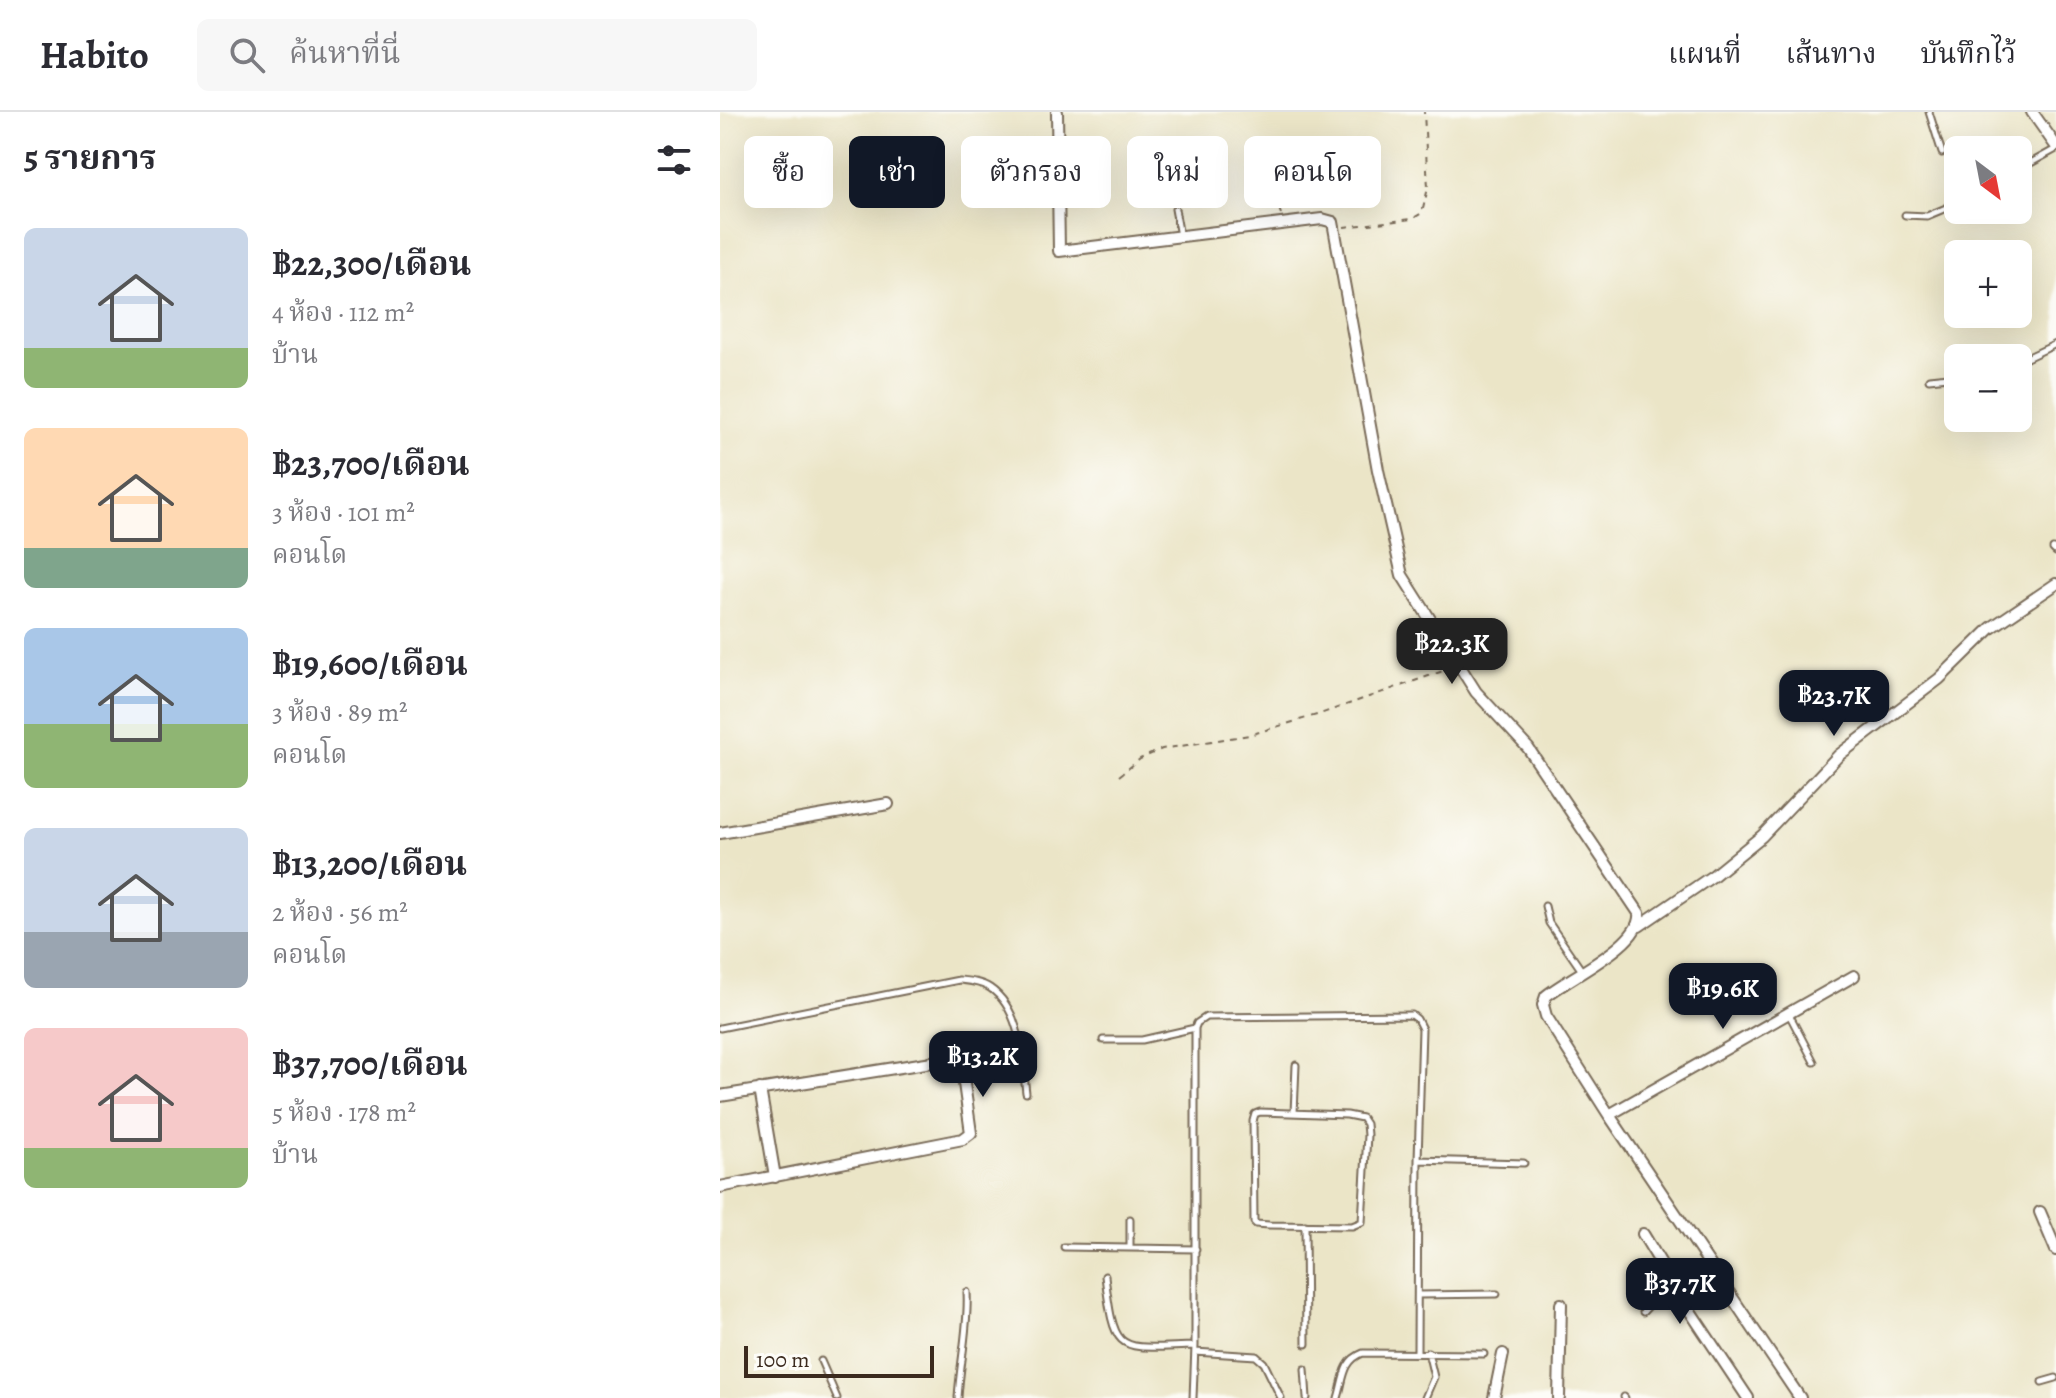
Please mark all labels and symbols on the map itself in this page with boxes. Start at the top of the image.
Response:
north arrow [1944,136,2032,224]
pin: ฿22.3K [1387,618,1517,686]
pin: ฿23.7K [1769,670,1899,738]
pin: ฿19.6K [1658,963,1788,1031]
pin: ฿13.2K [918,1031,1048,1099]
pin: ฿37.7K [1615,1258,1745,1326]
scale bar [744,1342,934,1378]

